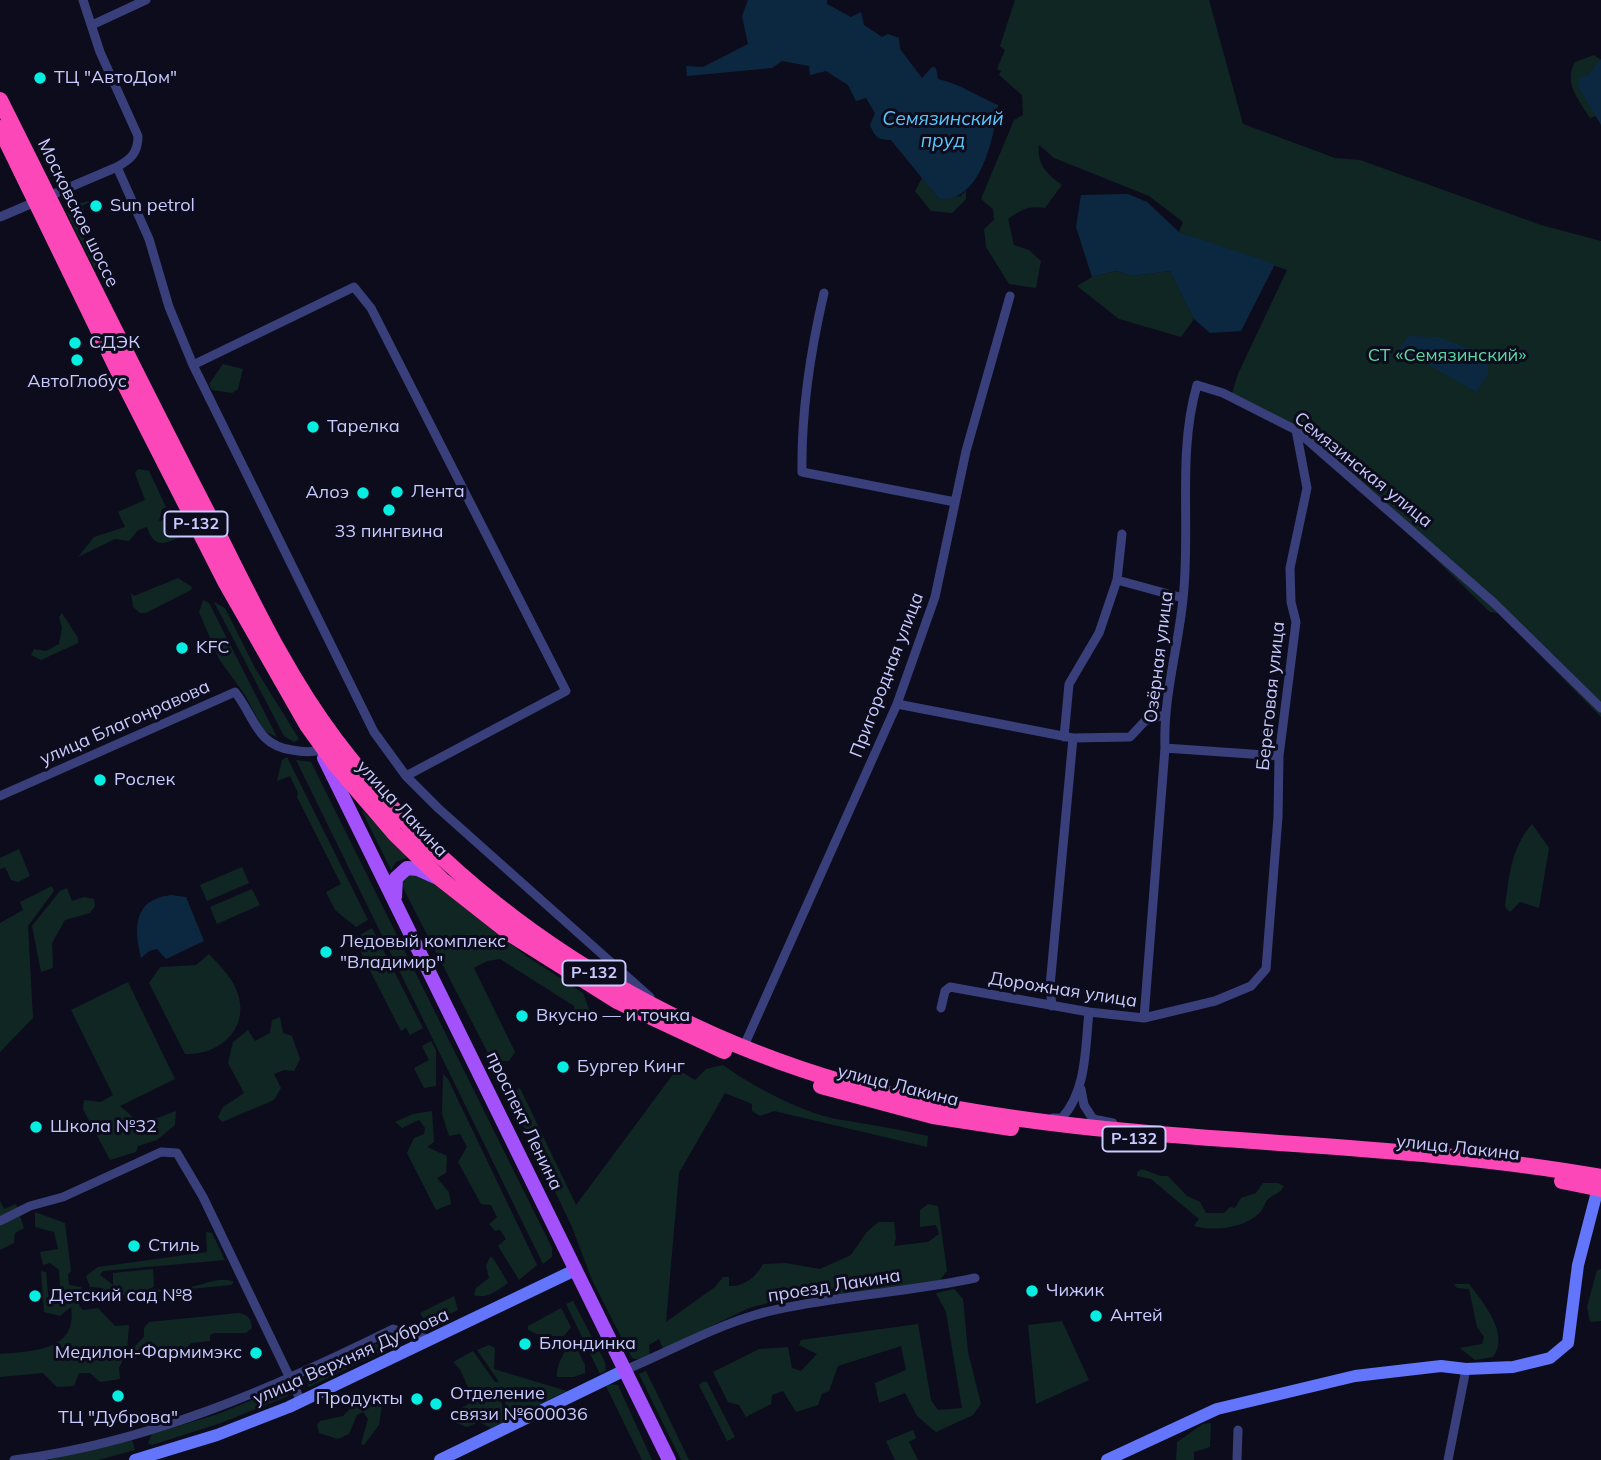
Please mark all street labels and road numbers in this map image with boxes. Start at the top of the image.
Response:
street label: Московское шоссе [33,135,123,291]
street label: Семязинская улица [1290,408,1436,532]
road number: Р-132 [164,512,228,537]
street label: Пригородная улица [846,589,928,761]
street label: Озёрная улица [1140,590,1178,724]
street label: Береговая улица [1252,620,1290,772]
street label: улица Благонравова [37,676,213,770]
street label: улица Лакина [352,756,452,862]
road number: Р-132 [562,960,626,986]
street label: Дорожная улица [987,968,1139,1012]
street label: проспект Ленина [481,1048,567,1194]
street label: улица Лакина [835,1061,961,1111]
road number: Р-132 [1102,1126,1166,1152]
street label: улица Лакина [1395,1131,1521,1165]
street label: проезд Лакина [766,1265,902,1307]
street label: улица Верхняя Дуброва [250,1304,452,1410]

